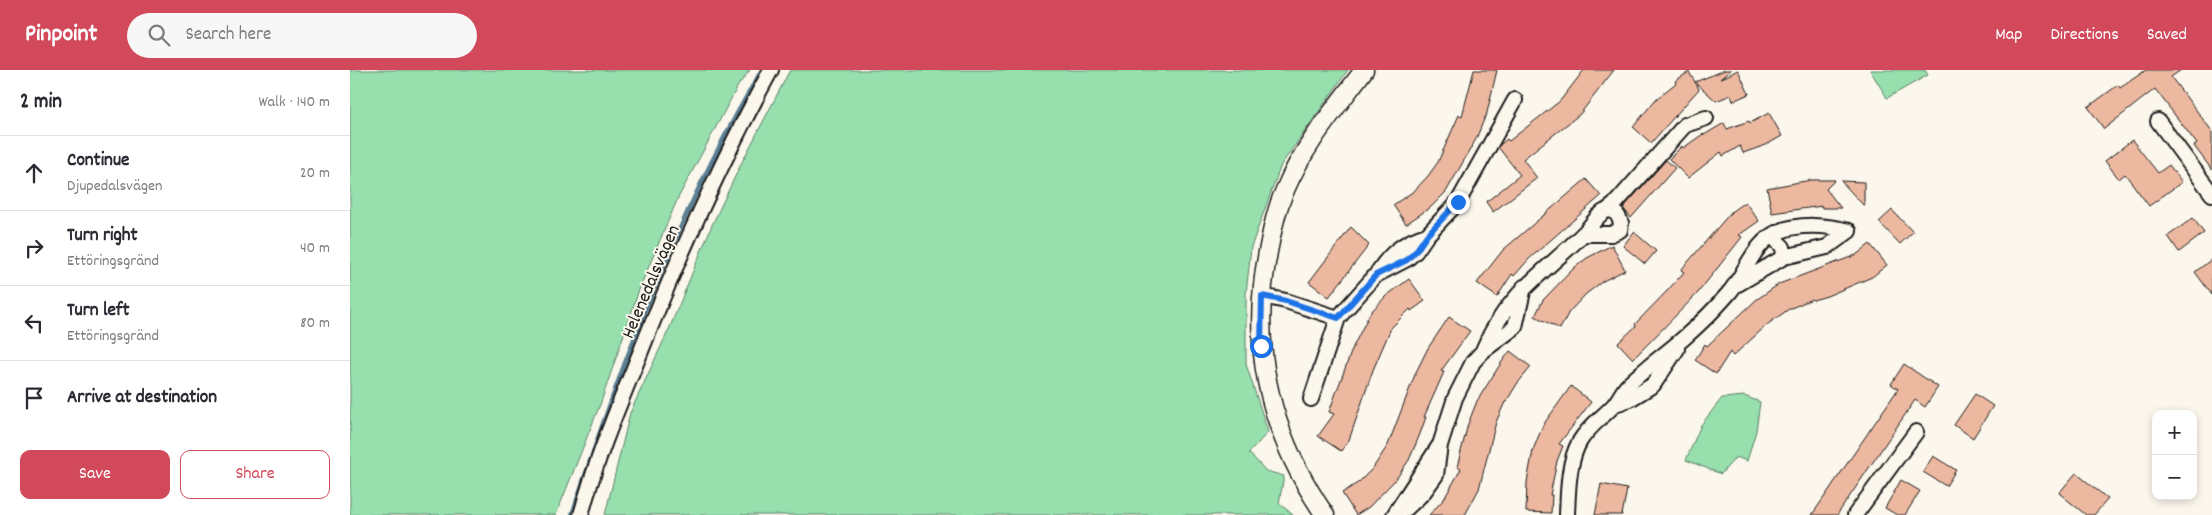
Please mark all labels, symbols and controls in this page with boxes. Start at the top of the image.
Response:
search box [127,13,477,58]
text: Pinpoint [25,18,97,52]
icon: search [145,21,173,49]
text: Search here [185,22,271,49]
text: Map [1995,23,2022,48]
text: Directions [2050,23,2119,48]
text: Saved [2147,23,2187,48]
text: 2 min [20,88,62,118]
text: Walk · 140 m [258,91,330,114]
text: Continue [67,148,129,175]
icon: ahead [20,159,48,187]
text: 20 m [300,162,330,185]
text: Djupedalsvägen [67,175,162,198]
route end [1447,191,1470,214]
street label: Helenedalsvägen [616,221,688,343]
text: Turn right [67,223,138,250]
icon: right [20,234,48,262]
text: 40 m [300,237,330,260]
text: Ettöringsgränd [67,250,159,273]
text: Turn left [67,298,130,325]
icon: left [20,309,48,337]
text: 80 m [300,312,330,335]
text: Ettöringsgränd [67,325,159,348]
route start [1250,335,1273,358]
icon: arrive [20,384,48,412]
text: Arrive at destination [67,385,217,412]
map controls [2152,410,2197,500]
button: + [2152,410,2197,455]
button: Save [20,450,170,499]
button: Share [180,450,330,499]
button: − [2152,455,2197,500]

